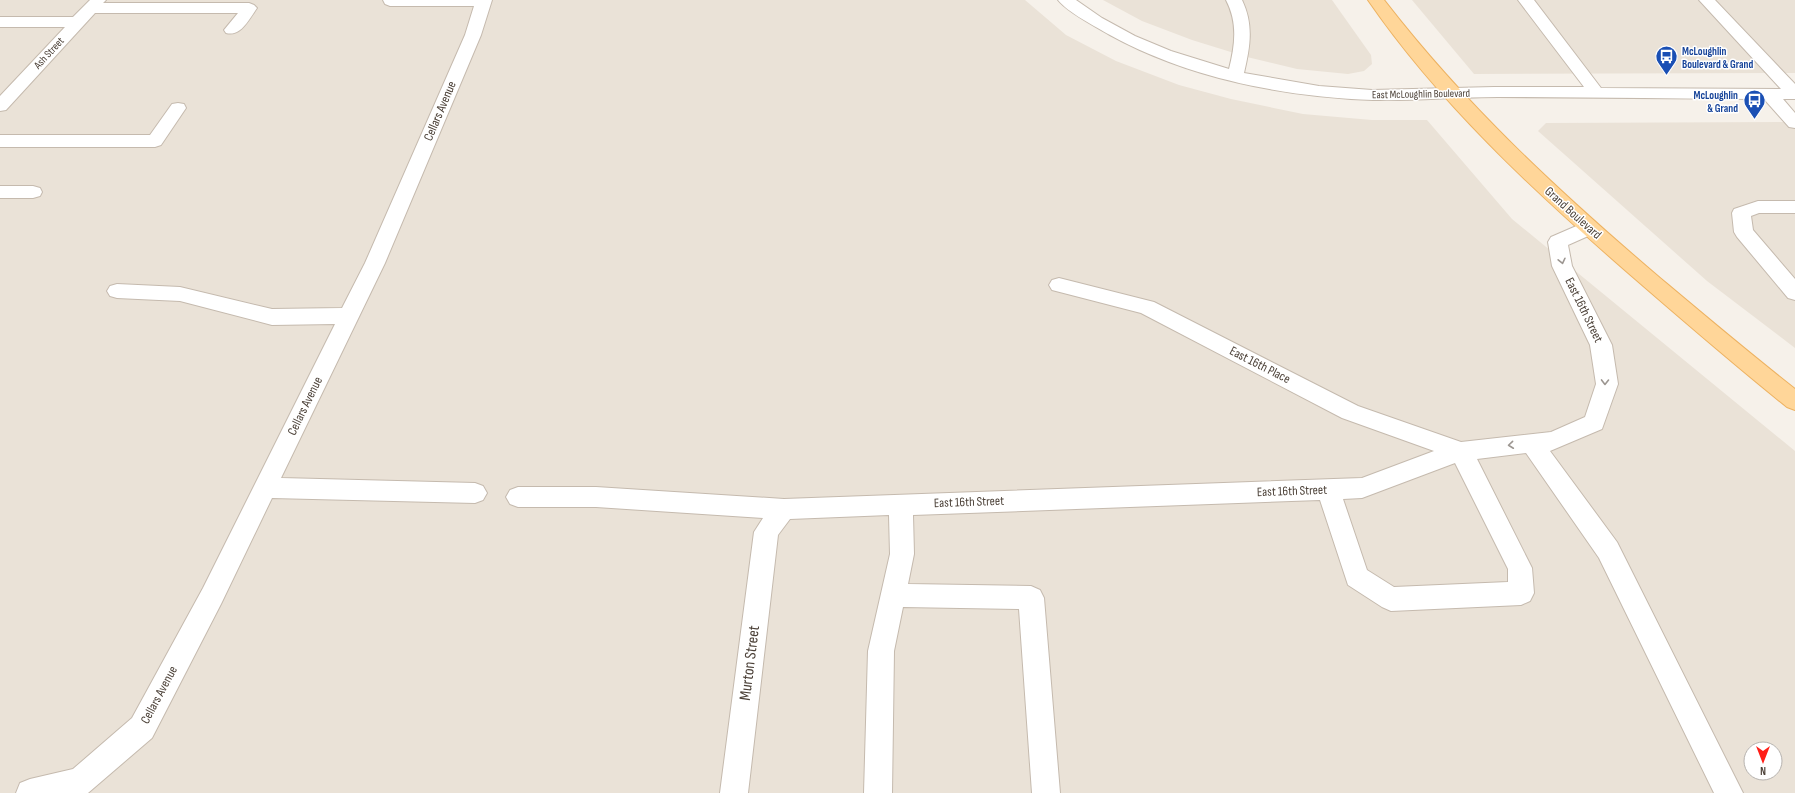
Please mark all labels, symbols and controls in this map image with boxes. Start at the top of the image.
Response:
street label: Ash Street [30,34,67,72]
bus stop icon: McLoughlin Boulevard & Grand [1653,44,1679,77]
place label: McLoughlin Boulevard & Grand [1682,45,1753,71]
street label: Cellars Avenue [420,79,460,143]
street label: East McLoughlin Boulevard [1372,87,1470,101]
bus stop icon: McLoughlin & Grand [1741,88,1767,121]
place label: McLoughlin & Grand [1694,89,1738,115]
street label: Grand Boulevard [1541,183,1605,243]
one-way arrow [1557,258,1565,265]
street label: East 16th Street [1561,275,1607,345]
street label: East 16th Place [1227,343,1293,387]
street label: Cellars Avenue [284,374,326,438]
one-way arrow [1601,379,1609,385]
one-way arrow [1508,440,1514,449]
street label: East 16th Street [1257,482,1327,500]
street label: East 16th Street [934,493,1004,511]
street label: Murton Street [736,624,764,702]
street label: Cellars Avenue [137,663,181,727]
north arrow [1743,741,1783,781]
text: N [1760,764,1766,777]

